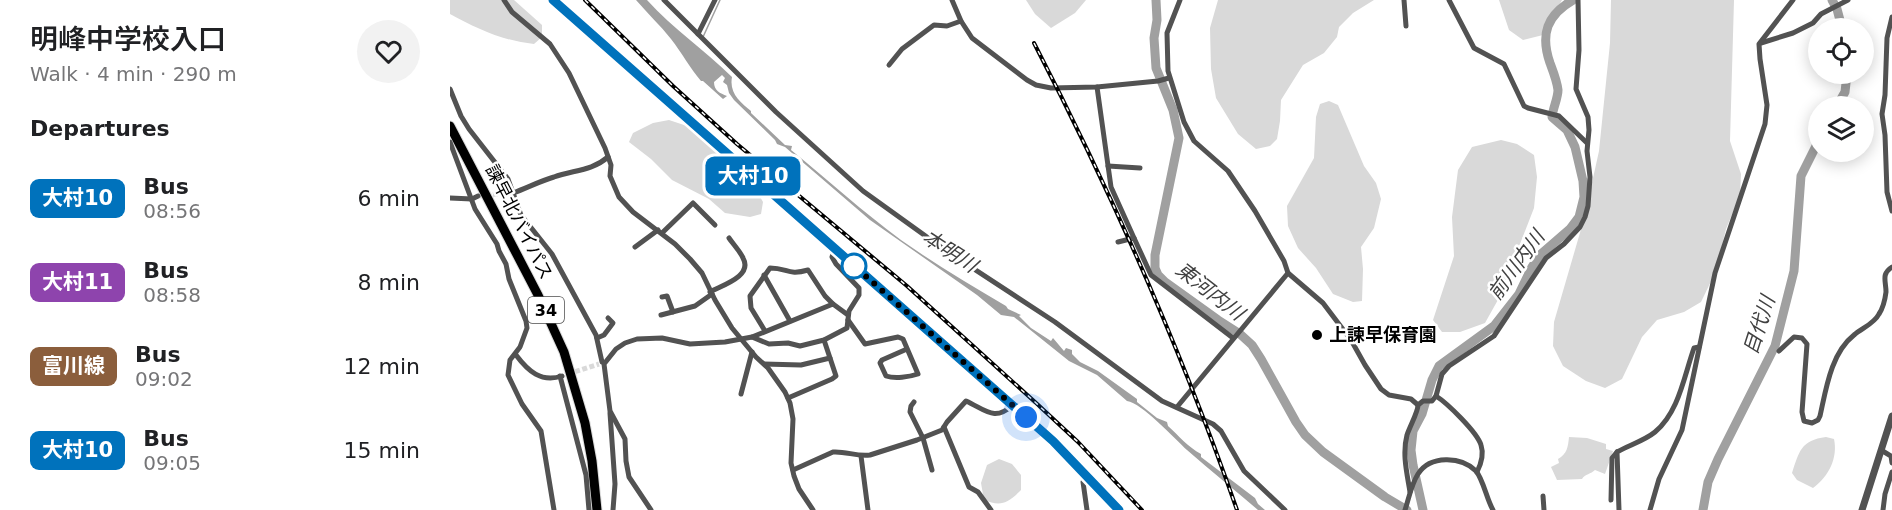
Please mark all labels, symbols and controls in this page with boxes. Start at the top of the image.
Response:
map controls [1808,18,1874,162]
button: locate [1808,18,1874,84]
button: heart [357,20,420,83]
text: 明峰中学校入口 [30,23,226,56]
text: Walk · 4 min · 290 m [30,62,237,86]
button: layers [1808,96,1874,162]
text: Departures [30,116,170,141]
line badge: 大村10 [711,156,795,195]
street label: 諫早北バイパス [482,161,557,283]
text: 大村10 [717,164,789,188]
text: Bus [143,174,189,199]
text: 大村10 [42,186,113,210]
text: 6 min [358,186,420,211]
text: 08:56 [143,199,201,223]
water label: 前川内川 [1483,224,1550,304]
water label: 本明川 [918,225,983,278]
unlabelled marker [841,253,867,279]
water label: 東河内川 [1171,257,1250,326]
text: Bus [143,258,189,283]
text: 大村11 [42,270,113,294]
text: 8 min [358,270,420,295]
text: 08:58 [143,283,201,307]
water label: 目代川 [1738,291,1780,357]
road number: 34 [528,297,564,323]
place label: 上諫早保育園 [1329,324,1437,345]
marker: 上諫早保育園 [1310,328,1324,342]
text: Bus [135,342,181,367]
text: 富川線 [42,354,105,378]
text: 12 min [344,354,420,379]
text: 09:02 [135,367,193,391]
your location [1011,402,1041,432]
text: Bus [143,426,189,451]
text: 大村10 [42,438,113,462]
text: 15 min [344,438,420,463]
text: 09:05 [143,451,201,475]

